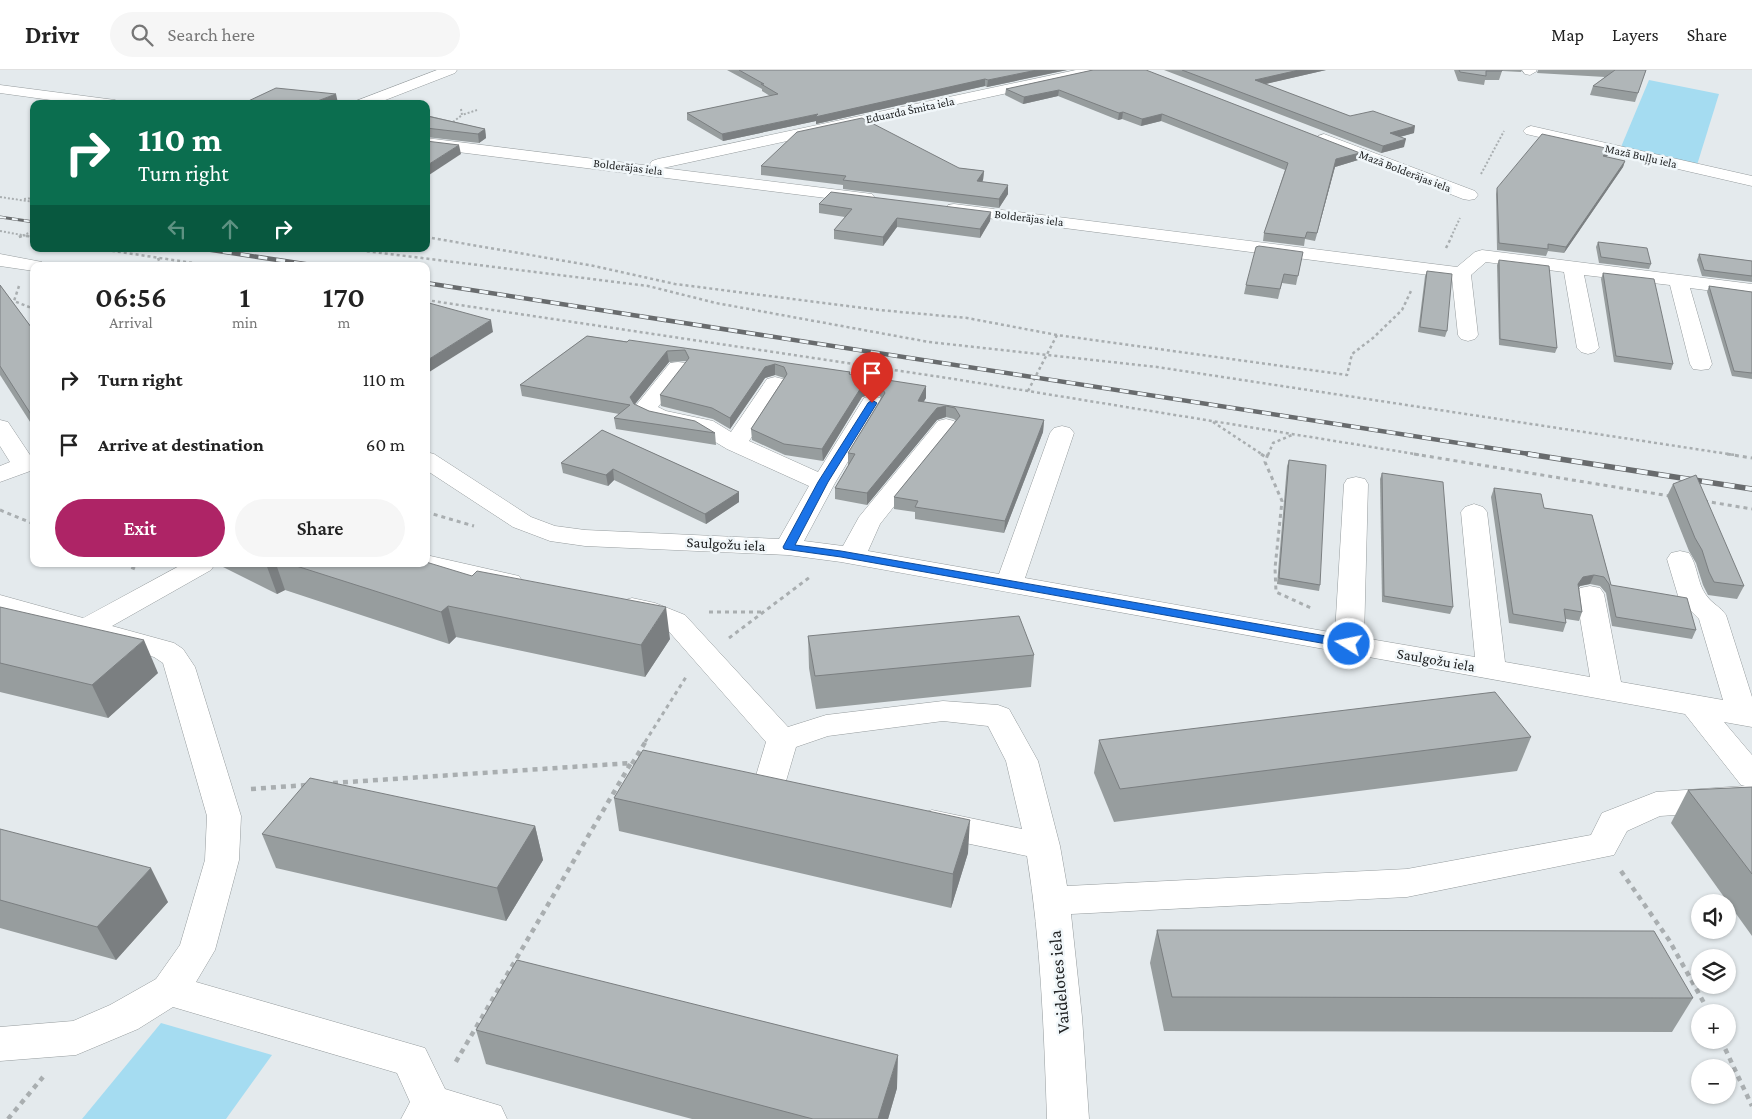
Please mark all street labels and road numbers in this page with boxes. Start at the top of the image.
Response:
street label: Eduarda Šmita iela [864,94,956,126]
street label: Mazā Buļļu iela [1603,141,1679,172]
street label: Mazā Bolderājas iela [1357,147,1454,195]
street label: Bolderājas iela [593,156,664,178]
street label: Bolderājas iela [994,207,1065,229]
street label: Saulgožu iela [686,534,766,555]
street label: Saulgožu iela [1396,645,1476,676]
street label: Vaidelotes iela [1045,930,1073,1034]

